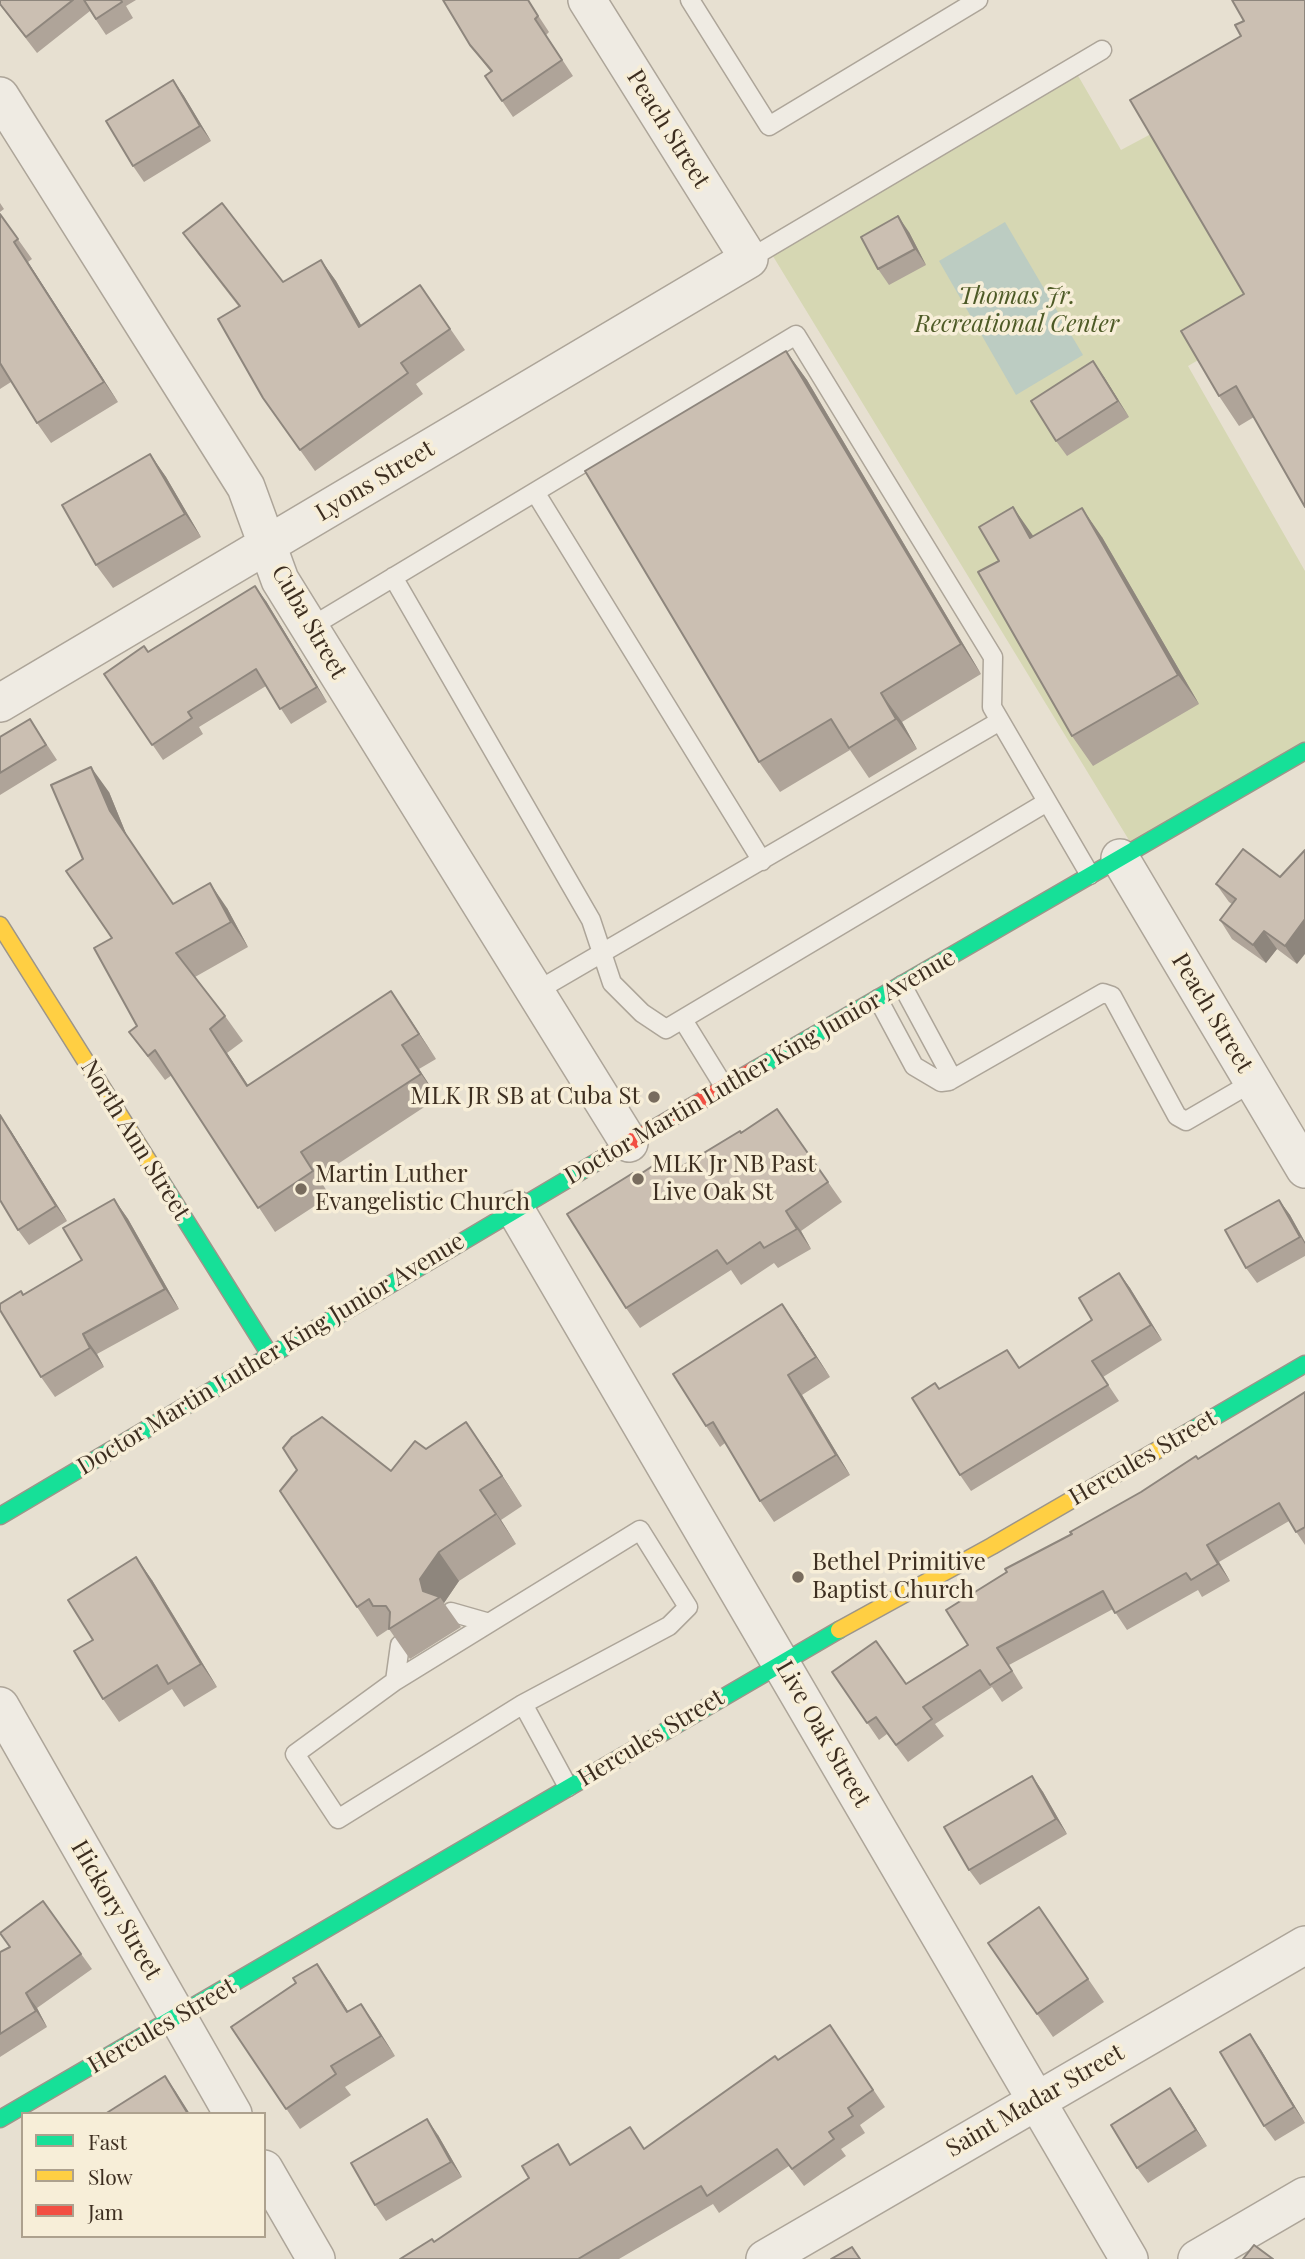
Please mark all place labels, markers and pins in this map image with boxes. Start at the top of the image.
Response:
place label: MLK JR SB at Cuba St [410,1083,640,1111]
marker: MLK JR SB at Cuba St [646,1089,662,1105]
place label: MLK Jr NB Past Live Oak St [652,1151,816,1207]
place label: Martin Luther Evangelistic Church [315,1161,530,1217]
marker: MLK Jr NB Past Live Oak St [630,1171,646,1187]
marker: Martin Luther Evangelistic Church [293,1181,309,1197]
place label: Bethel Primitive Baptist Church [812,1549,986,1605]
marker: Bethel Primitive Baptist Church [790,1569,806,1585]

